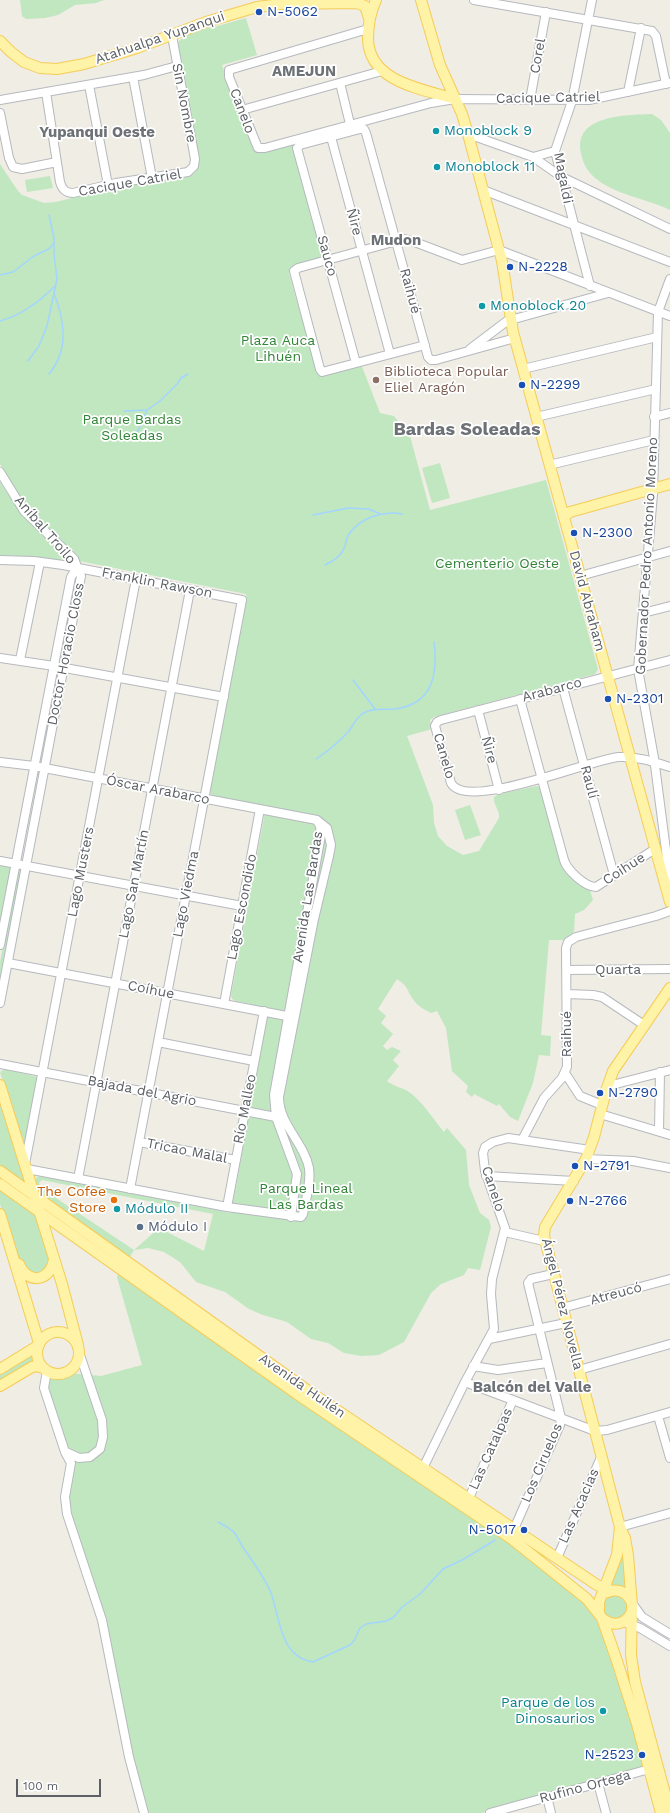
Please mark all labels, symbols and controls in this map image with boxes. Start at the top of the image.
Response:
place label: N-5062 [267,4,318,20]
marker: N-5062 [254,7,264,17]
street label: Atahualpa Yupanqui [93,8,227,68]
street label: Corel [527,37,549,75]
street label: Sin Nombre [168,62,200,144]
district label: AMEJUN [272,63,336,81]
street label: Canelo [226,86,258,136]
street label: Cacique Catriel [496,89,600,107]
place label: Monoblock 9 [444,123,532,139]
district label: Yupanqui Oeste [39,124,155,142]
marker: Monoblock 9 [431,126,441,136]
street label: Magaldi [550,151,576,205]
place label: Monoblock 11 [445,159,535,175]
marker: Monoblock 11 [432,162,442,172]
street label: Cacique Catriel [77,166,183,200]
street label: Ñire [342,207,366,237]
district label: Mudon [371,232,421,250]
street label: Sauco [313,234,341,278]
place label: N-2228 [518,259,568,275]
marker: N-2228 [505,262,515,272]
street label: Raihué [396,266,424,316]
place label: Monoblock 20 [490,298,586,314]
marker: Monoblock 20 [477,301,487,311]
park label: Plaza Auca Lihuén [241,333,315,366]
place label: Biblioteca Popular Eliel Aragón [384,364,509,396]
marker: Biblioteca Popular Eliel Aragón [371,375,381,385]
place label: N-2299 [530,377,580,393]
marker: N-2299 [517,380,527,390]
park label: Parque Bardas Soleadas [83,412,181,444]
district label: Bardas Soleadas [393,419,541,441]
street label: Gobernador Pedro Antonio Moreno [632,437,662,675]
street label: Aníbal Troilo [11,492,79,568]
place label: N-2300 [582,525,633,541]
marker: N-2300 [569,528,579,538]
street label: David Abraham [565,549,609,653]
park label: Cementerio Oeste [435,556,559,572]
street label: Franklin Rawson [100,564,214,602]
street label: Doctor Horacio Closs [44,581,88,727]
street label: Arabarco [520,674,584,706]
place label: N-2301 [616,691,663,707]
marker: N-2301 [603,694,613,704]
street label: Canelo [429,731,459,781]
street label: Ñire [477,735,501,765]
street label: Raulí [577,763,601,801]
street label: Óscar Arabarco [105,772,211,808]
street label: Lago Musters [64,825,98,919]
street label: Lago San Martín [115,828,153,940]
street label: Avenida Las Bardas [289,830,327,964]
street label: Lago Viedma [169,849,203,939]
street label: Coihue [600,849,648,889]
street label: Lago Escondido [223,852,261,962]
street label: Quarta [595,962,641,978]
street label: Coíhue [126,977,176,1003]
street label: Raihué [559,1011,575,1057]
street label: Bajada del Agrio [86,1072,198,1110]
street label: Río Malleo [230,1073,260,1145]
place label: N-2790 [608,1085,658,1101]
marker: N-2790 [595,1088,605,1098]
street label: Tricao Malal [145,1135,229,1167]
place label: N-2791 [583,1158,630,1174]
marker: N-2791 [570,1161,580,1171]
street label: Canelo [478,1164,508,1214]
park label: Parque Lineal Las Bardas [259,1181,353,1214]
place label: The Cofee Store [37,1184,106,1216]
place label: N-2766 [578,1193,627,1209]
marker: The Cofee Store [109,1195,119,1205]
marker: N-2766 [565,1196,575,1206]
place label: Módulo II [125,1201,188,1217]
marker: Módulo II [112,1204,122,1214]
place label: Módulo I [148,1219,207,1235]
marker: Módulo I [135,1222,145,1232]
street label: Ángel Pérez Novella [537,1236,587,1372]
street label: Atreucó [588,1279,644,1309]
street label: Avenida Huilén [256,1350,348,1422]
district label: Balcón del Valle [473,1379,591,1397]
street label: Las Catalpas [465,1405,517,1493]
street label: Los Ciruelos [518,1421,566,1505]
street label: Las Acacias [555,1466,603,1546]
place label: N-5017 [468,1522,516,1538]
marker: N-5017 [519,1525,529,1535]
place label: Parque de los Dinosaurios [501,1695,595,1728]
marker: Parque de los Dinosaurios [598,1706,608,1716]
place label: N-2523 [585,1747,634,1763]
marker: N-2523 [637,1750,647,1760]
street label: Rufino Ortega [537,1767,633,1807]
scale bar [18,1771,103,1797]
text: 100 m [23,1779,58,1793]

